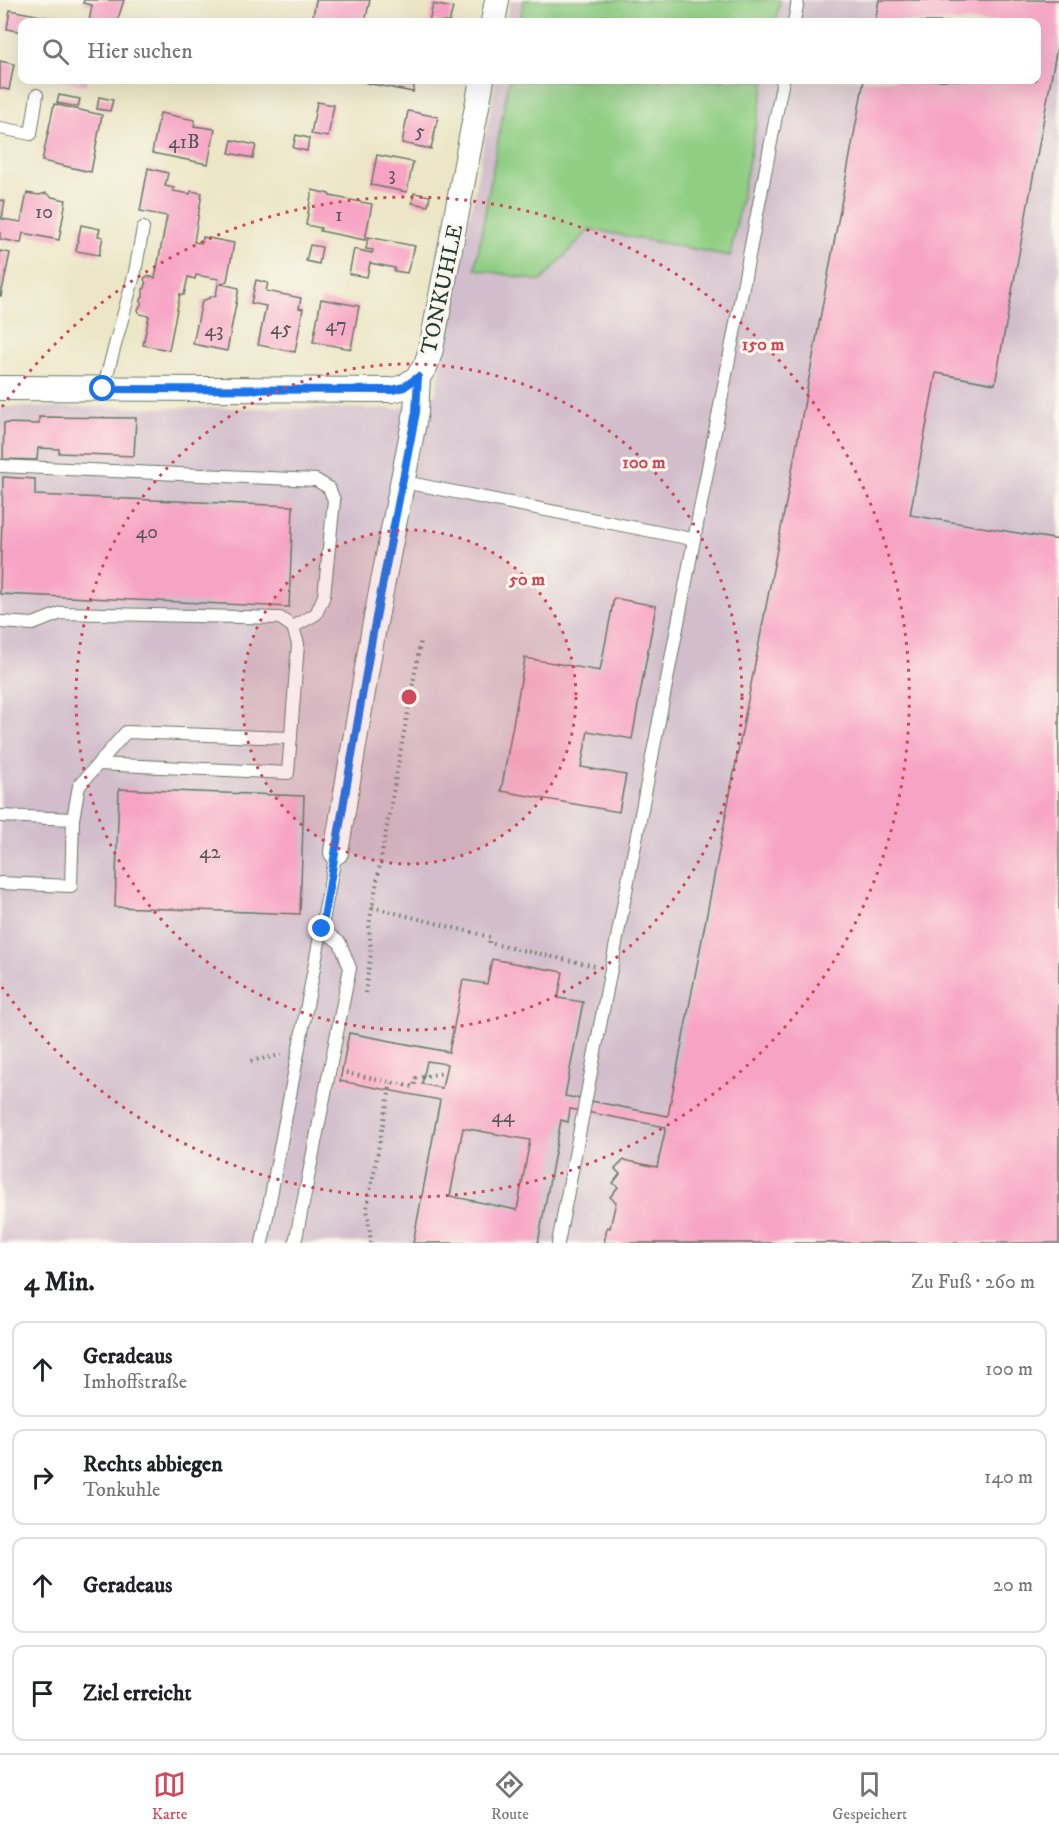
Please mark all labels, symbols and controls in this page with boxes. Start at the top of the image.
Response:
search box [18,18,1041,84]
icon: search [39,35,72,68]
text: Hier suchen [87,38,193,65]
house number: 5 [415,119,425,144]
house number: 41B [168,130,200,155]
house number: 3 [388,162,396,187]
house number: 10 [35,200,53,225]
house number: 1 [335,203,343,228]
street label: TONKUHLE [416,222,469,357]
house number: 47 [325,313,347,338]
house number: 45 [270,316,292,341]
house number: 43 [205,318,223,343]
text: 150 m [742,334,785,356]
route start [89,375,115,401]
text: 100 m [622,452,666,474]
house number: 40 [136,520,158,545]
text: 50 m [508,569,545,591]
centre of rings [399,687,419,707]
house number: 42 [199,840,221,865]
route end [308,915,334,941]
house number: 44 [491,1104,515,1129]
text: 4 Min. [24,1266,95,1299]
text: Zu Fuß · 260 m [911,1270,1035,1295]
text: Geradeaus [83,1343,172,1370]
icon: ahead [26,1353,59,1386]
text: 100 m [985,1357,1033,1382]
text: Imhoffstraße [83,1370,187,1395]
text: Rechts abbiegen [83,1451,223,1478]
icon: right [26,1461,59,1494]
text: 140 m [984,1465,1033,1490]
text: Tonkuhle [83,1478,160,1503]
icon: ahead [26,1569,59,1602]
text: Geradeaus [83,1572,172,1599]
text: 20 m [993,1573,1033,1598]
icon: arrive [26,1677,59,1710]
text: Ziel erreicht [83,1680,191,1707]
tab: Karte [152,1768,188,1824]
tab: Route [491,1768,529,1824]
tab: Gespeichert [832,1768,907,1824]

